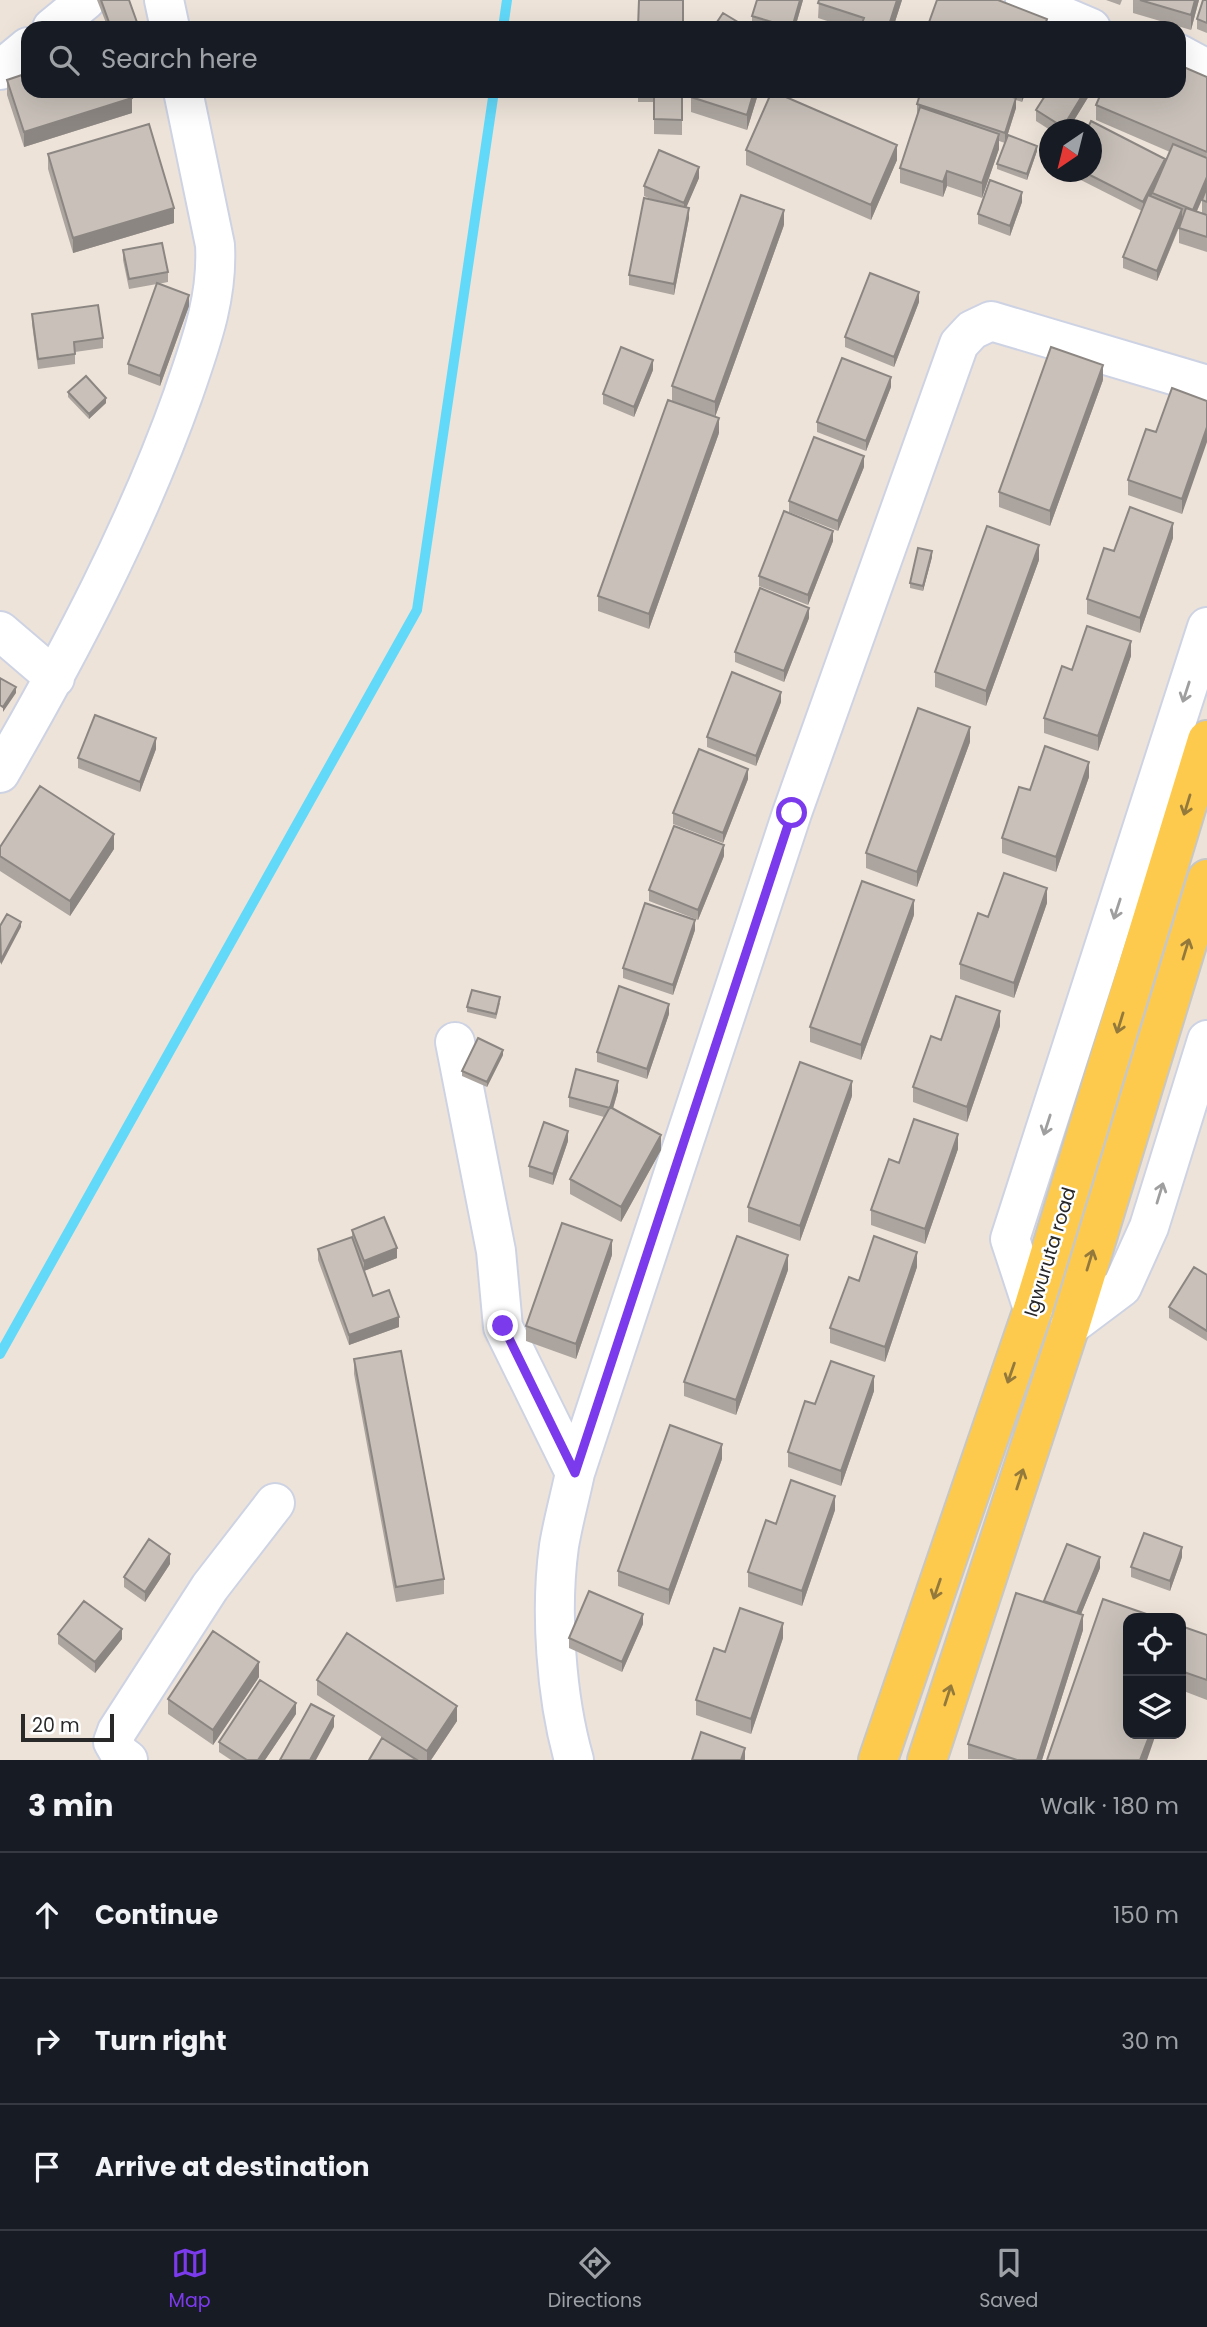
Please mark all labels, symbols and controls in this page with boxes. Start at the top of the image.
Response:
search box [21,21,1186,98]
icon: search [45,41,83,79]
text: Search here [101,41,258,77]
north arrow [1039,119,1102,182]
one-way arrow [1179,681,1192,703]
one-way arrow [1180,794,1192,816]
route start [776,797,807,828]
one-way arrow [1110,897,1122,919]
one-way arrow [1180,938,1193,960]
one-way arrow [1113,1012,1126,1034]
one-way arrow [1040,1114,1052,1136]
one-way arrow [1154,1182,1167,1204]
street label: Igwuruta road [1017,1184,1083,1320]
one-way arrow [1085,1250,1098,1272]
route end [487,1310,518,1341]
one-way arrow [1004,1362,1016,1384]
one-way arrow [1015,1469,1027,1491]
one-way arrow [930,1577,942,1599]
map controls [1123,1613,1186,1739]
button: locate [1123,1613,1186,1676]
button: layers [1123,1676,1186,1739]
one-way arrow [943,1685,955,1707]
scale bar [21,1711,114,1743]
text: 20 m [32,1712,80,1739]
text: 3 min [28,1784,113,1827]
text: Walk · 180 m [1040,1790,1179,1822]
icon: ahead [28,1896,66,1934]
text: Continue [95,1897,218,1933]
text: 150 m [1113,1899,1179,1931]
icon: right [28,2022,66,2060]
text: Turn right [95,2023,227,2059]
text: 30 m [1121,2025,1179,2057]
icon: arrive [28,2148,66,2186]
text: Arrive at destination [95,2149,370,2185]
tab: Map [169,2244,211,2315]
tab: Directions [548,2244,642,2315]
tab: Saved [979,2244,1038,2315]

